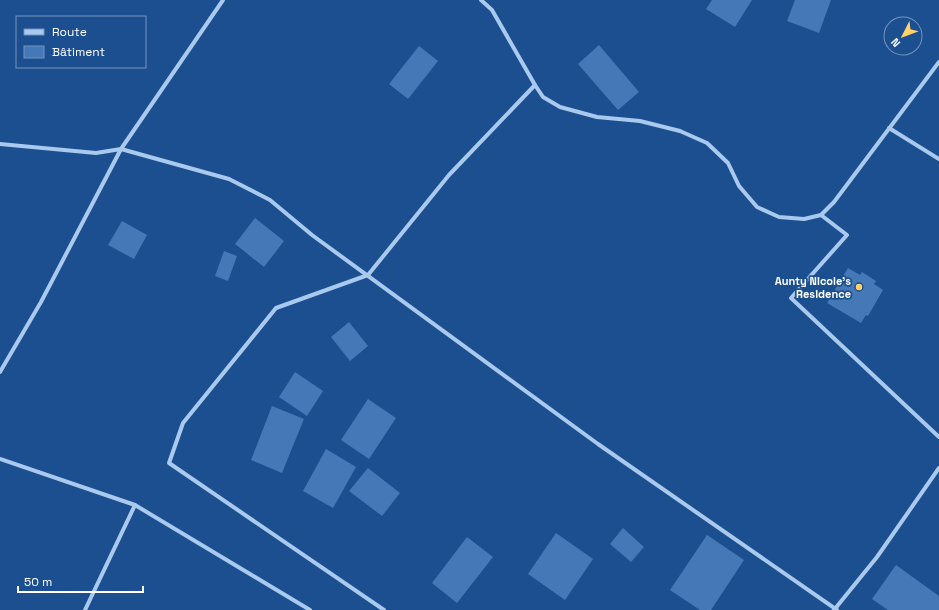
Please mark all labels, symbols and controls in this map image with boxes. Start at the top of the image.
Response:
legend [16,16,146,68]
north arrow [883,16,923,56]
text: Route [52,24,87,40]
text: N [888,35,903,50]
text: Bâtiment [52,44,105,60]
place label: Aunty Nicole's Residence [775,274,851,301]
marker: Aunty Nicole's Residence [854,282,864,292]
scale bar [18,568,143,594]
text: 50 m [24,574,52,590]

